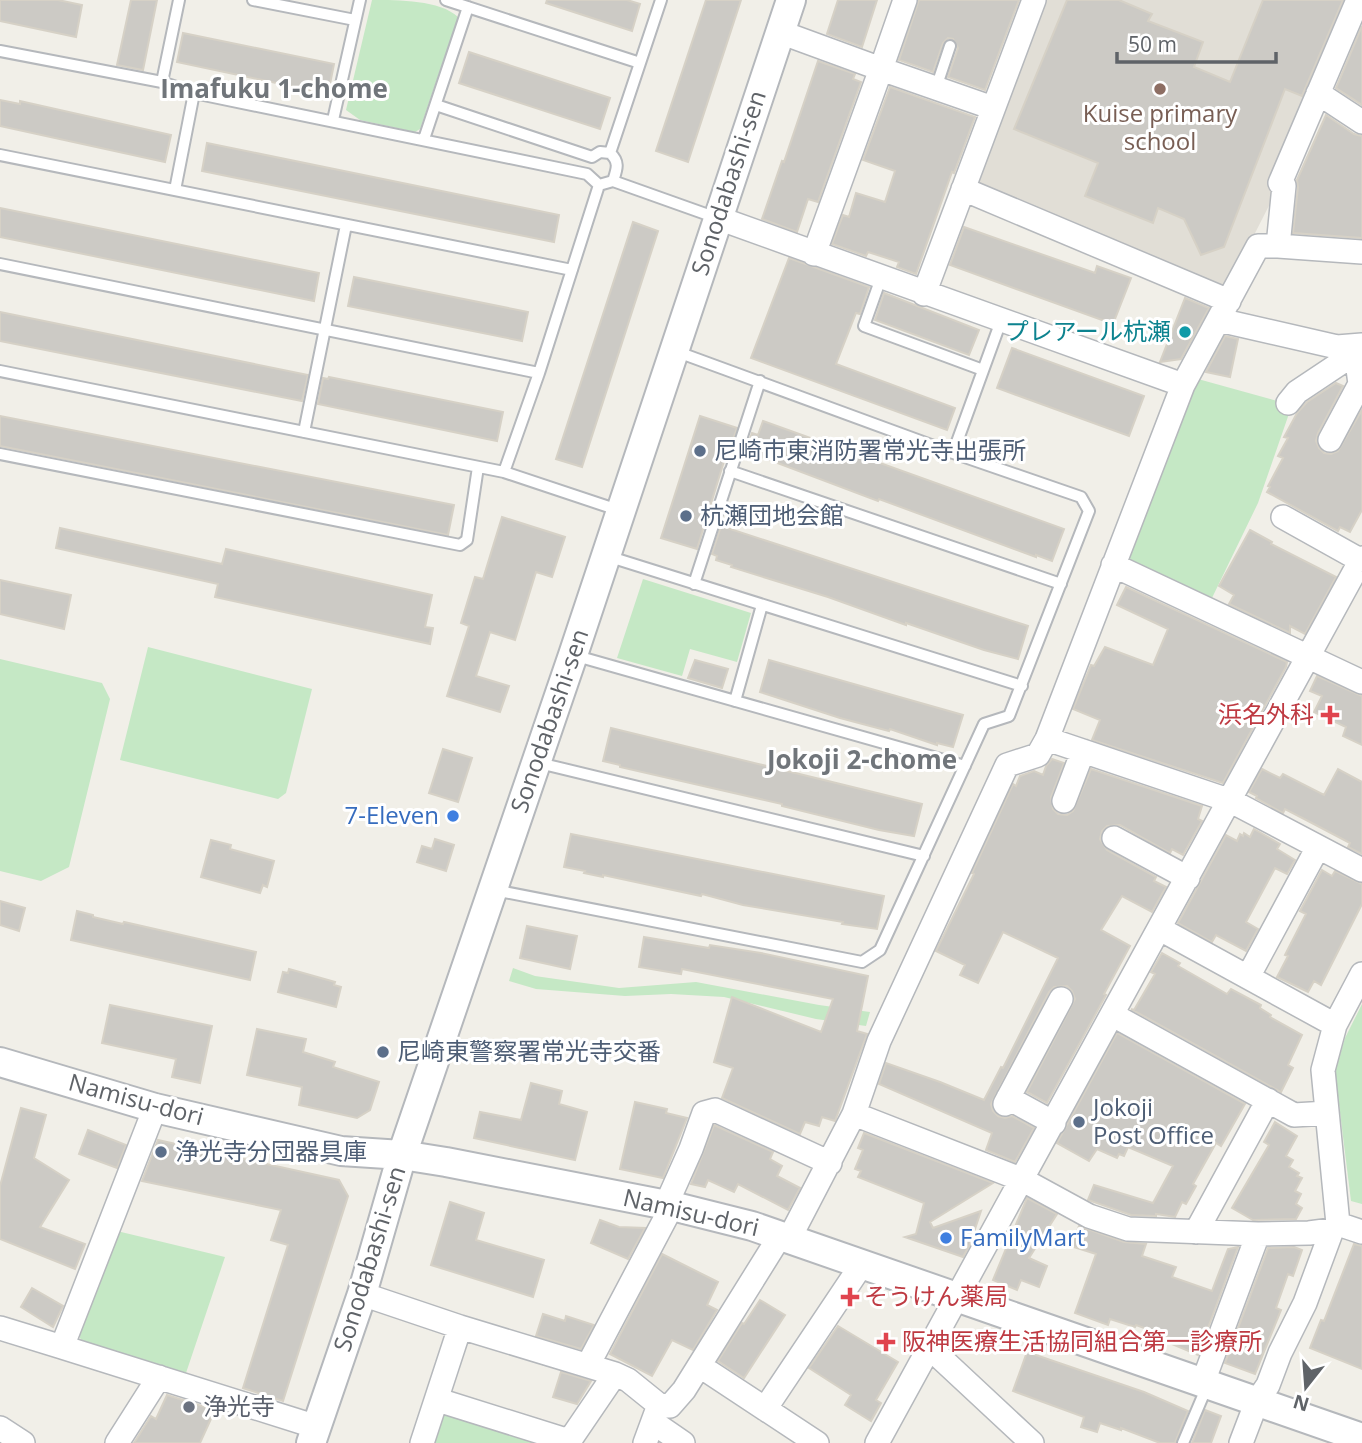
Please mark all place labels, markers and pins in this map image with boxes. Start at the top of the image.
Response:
marker: Kuise primary school [1152,81,1168,97]
place label: Kuise primary school [1083,96,1238,157]
place label: プレアール杭瀬 [1004,314,1171,347]
marker: プレアール杭瀬 [1177,324,1193,340]
place label: 尼崎市東消防署常光寺出張所 [714,433,1026,466]
marker: 尼崎市東消防署常光寺出張所 [692,443,708,459]
place label: 杭瀬団地会館 [700,498,844,531]
marker: 杭瀬団地会館 [678,508,694,524]
place label: 浜名外科 [1218,697,1314,730]
marker: 浜名外科 [1320,705,1340,725]
place label: 7-Eleven [345,798,439,831]
marker: 7-Eleven [445,808,461,824]
place label: 尼崎東警察署常光寺交番 [397,1034,661,1067]
marker: 尼崎東警察署常光寺交番 [375,1044,391,1060]
place label: Jokoji Post Office [1091,1090,1214,1151]
marker: Jokoji Post Office [1071,1114,1087,1130]
place label: 浄光寺分団器具庫 [175,1134,367,1167]
marker: 浄光寺分団器具庫 [153,1144,169,1160]
place label: FamilyMart [960,1220,1085,1253]
marker: FamilyMart [938,1230,954,1246]
place label: そうけん薬局 [864,1279,1008,1312]
marker: そうけん薬局 [842,1289,858,1305]
place label: 阪神医療生活協同組合第一診療所 [902,1324,1262,1357]
marker: 阪神医療生活協同組合第一診療所 [876,1332,896,1352]
place label: 浄光寺 [203,1389,275,1422]
marker: 浄光寺 [181,1399,197,1415]

